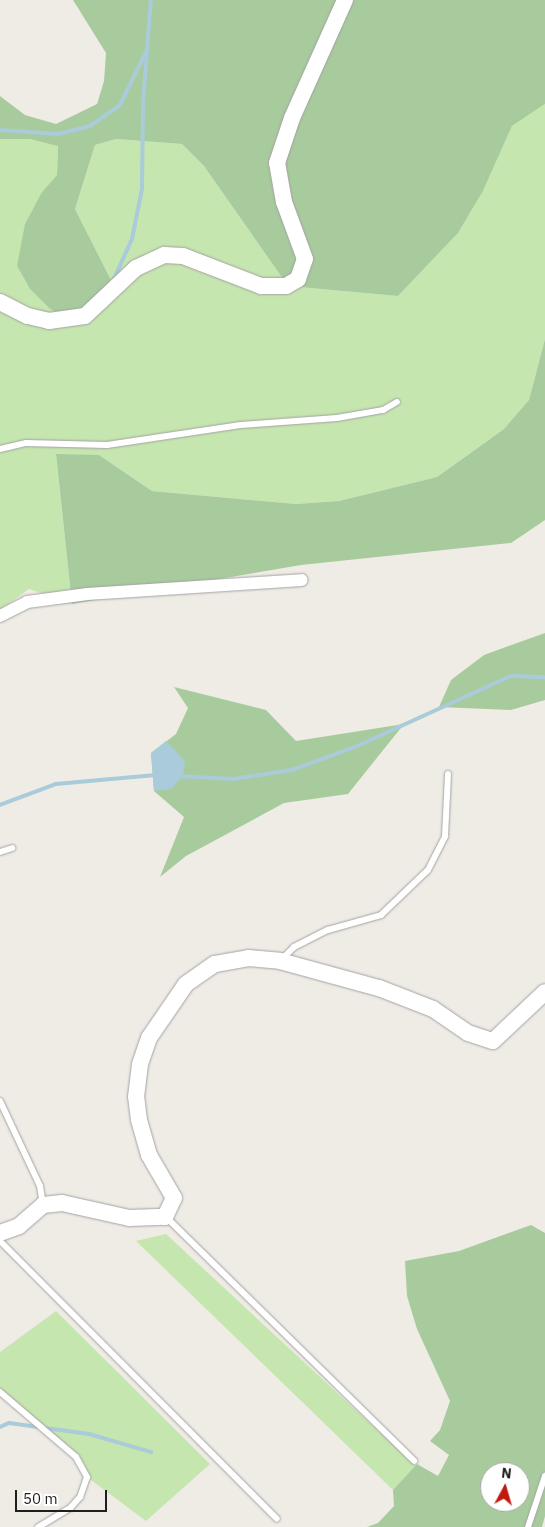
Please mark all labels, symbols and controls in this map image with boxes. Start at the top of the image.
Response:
north arrow [480,1462,530,1512]
text: N [500,1464,512,1483]
scale bar [18,1480,110,1512]
text: 50 m [23,1489,58,1508]

